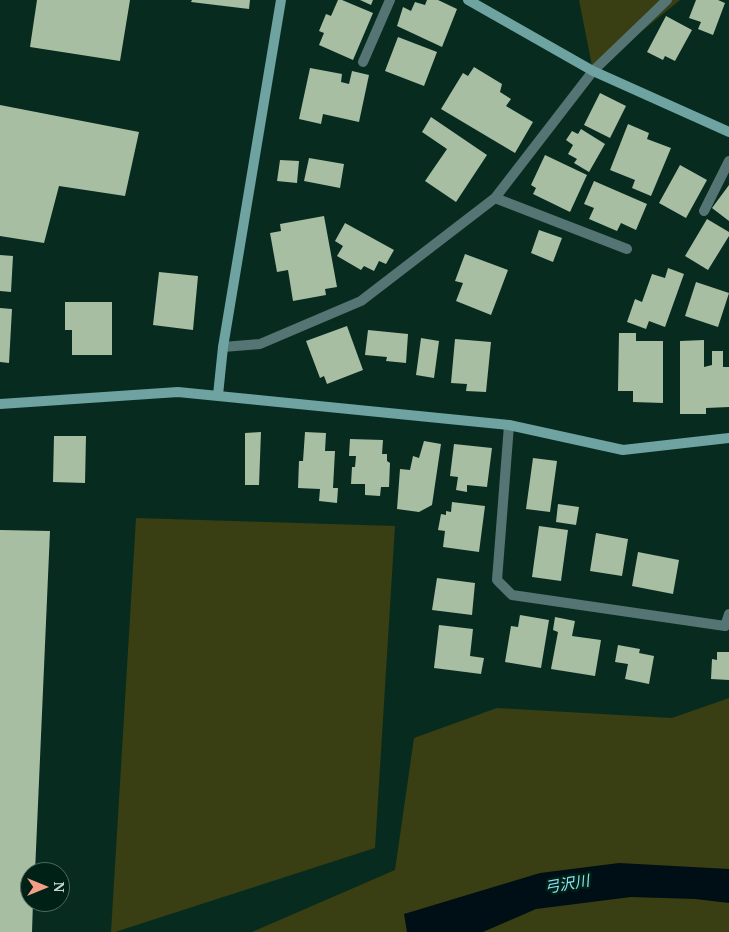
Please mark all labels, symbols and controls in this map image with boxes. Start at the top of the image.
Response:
north arrow [20,862,70,912]
water label: 弓沢川 [543,872,591,898]
text: N [50,881,69,893]

